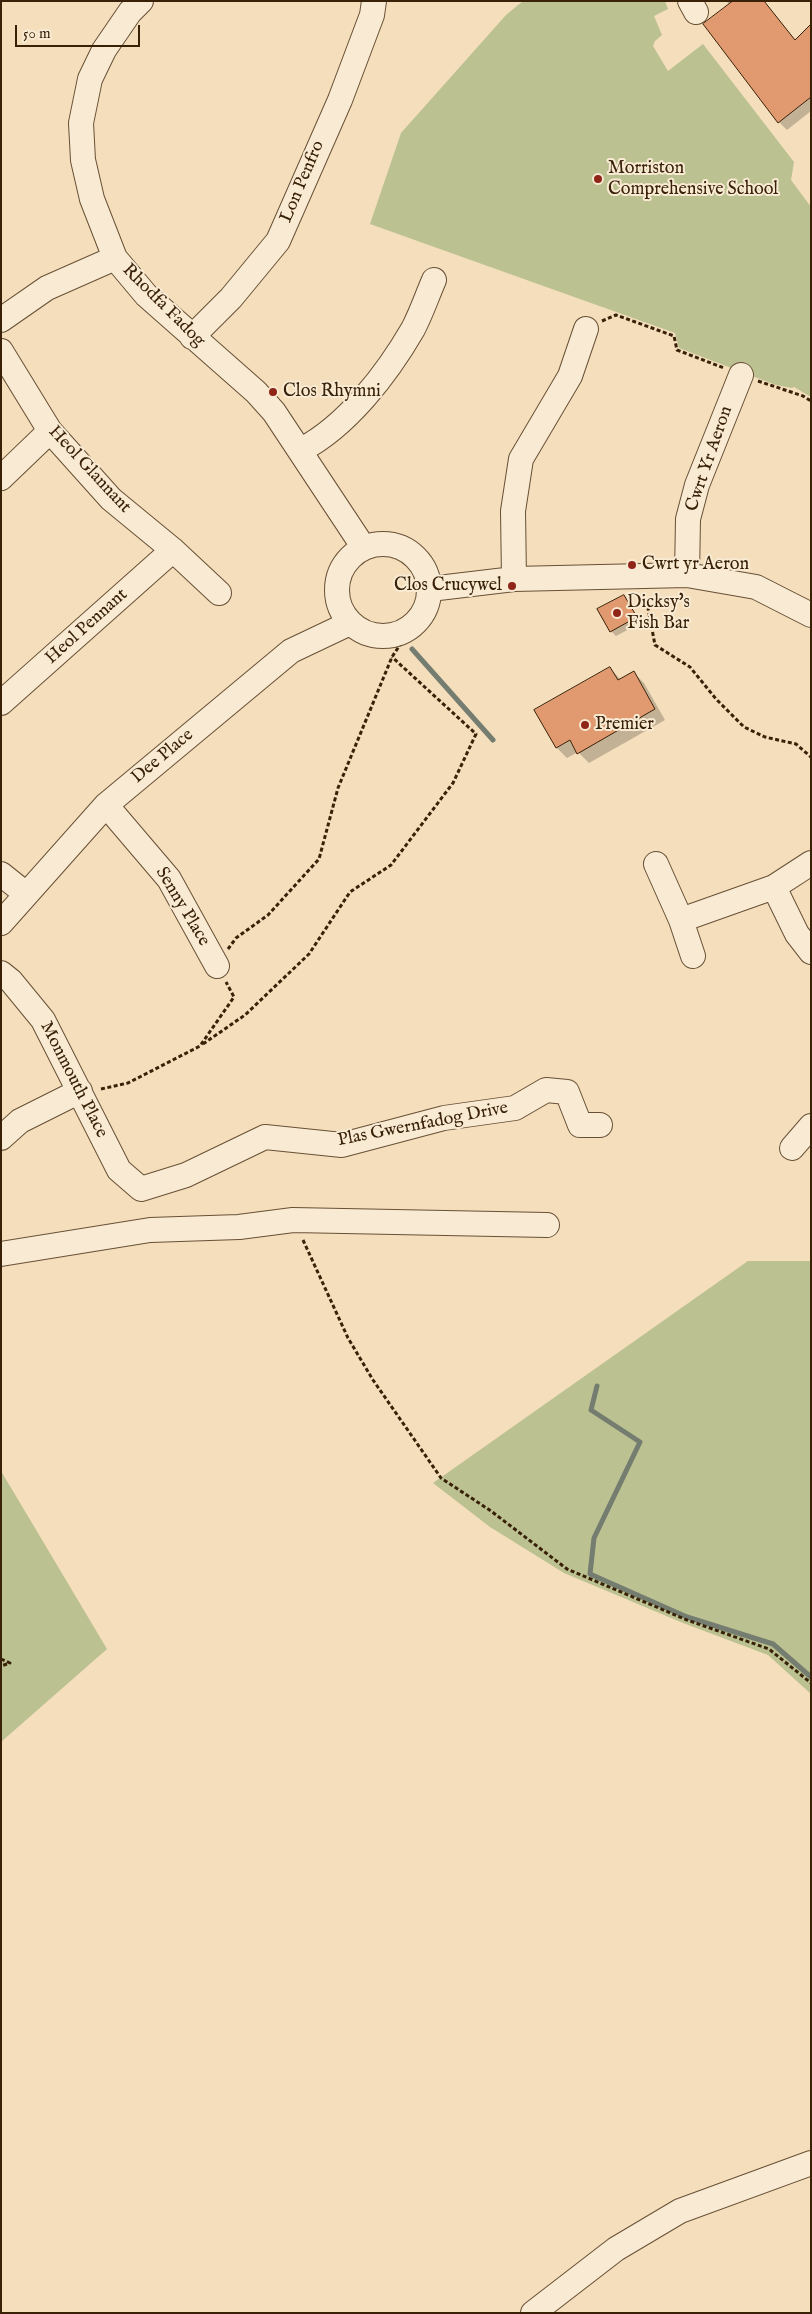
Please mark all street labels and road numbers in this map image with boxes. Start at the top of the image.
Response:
street label: Lon Penfro [276,138,330,226]
street label: Rhodfa Fadog [117,260,209,352]
street label: Cwrt Yr Aeron [682,404,738,514]
street label: Heol Glannant [43,422,135,518]
street label: Heol Pennant [41,584,133,670]
street label: Dee Place [128,725,198,789]
street label: Senny Place [150,864,214,950]
street label: Monmouth Place [34,1018,112,1142]
street label: Plas Gwernfadog Drive [336,1098,510,1152]

